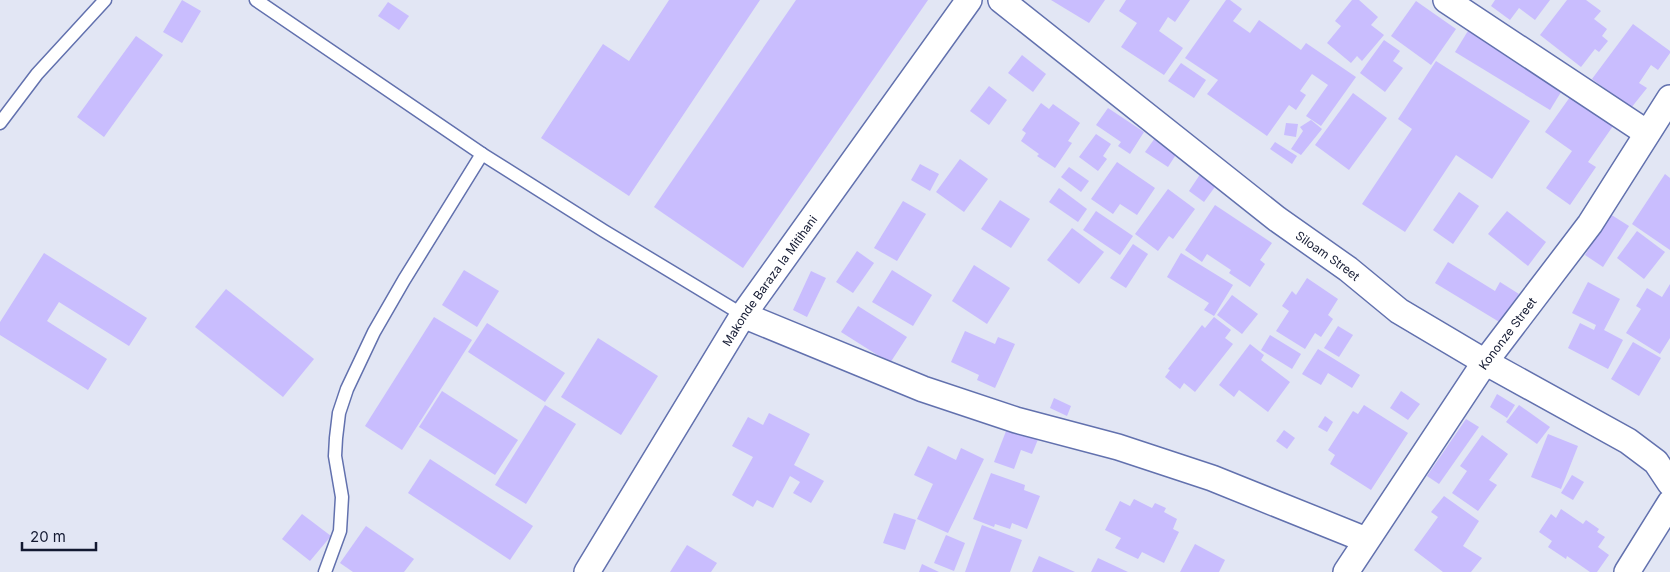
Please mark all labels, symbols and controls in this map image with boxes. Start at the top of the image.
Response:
street label: Makonde Baraza la Mitihani [719,212,820,349]
street label: Siloam Street [1293,227,1363,283]
street label: Kononze Street [1475,294,1539,372]
scale bar [22,520,96,552]
text: 20 m [30,527,66,546]

